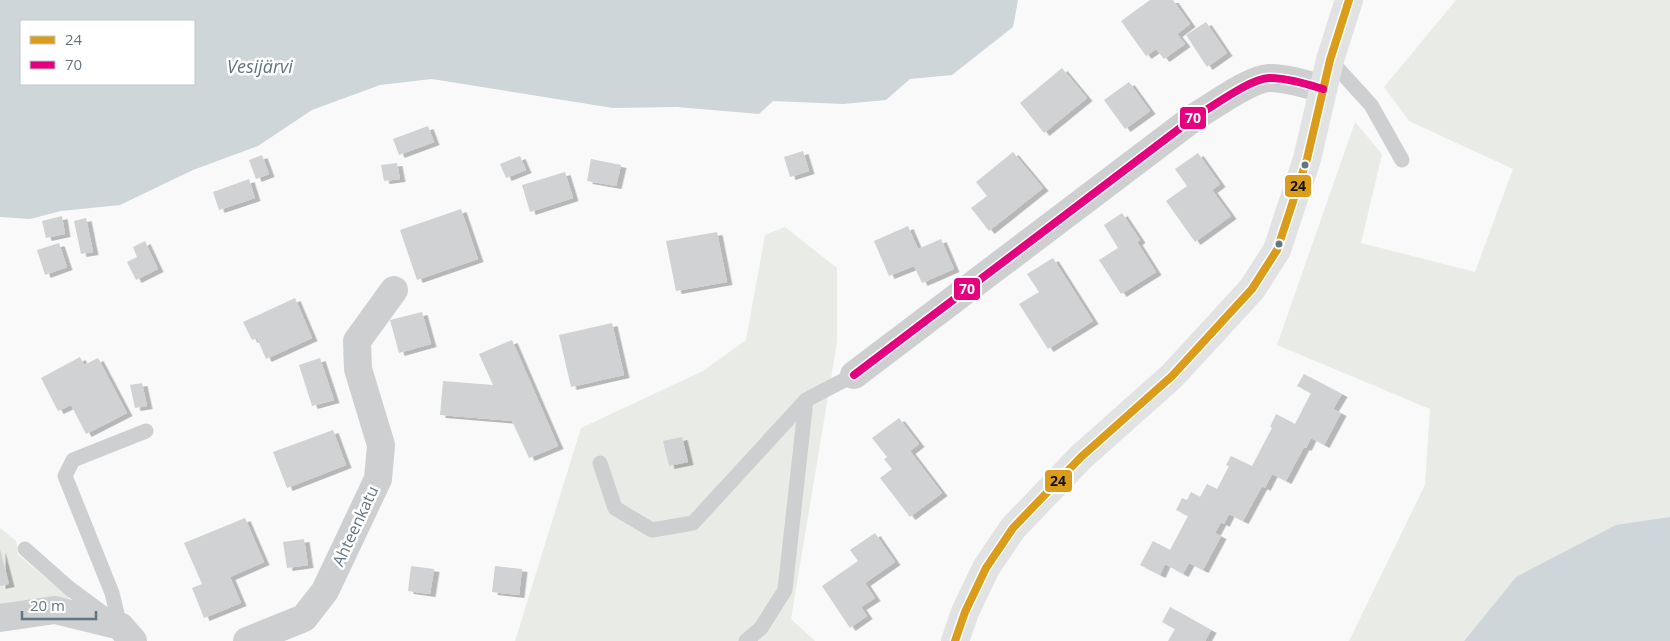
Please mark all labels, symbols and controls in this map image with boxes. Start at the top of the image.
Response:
legend [20,20,195,85]
text: 24 [65,29,83,49]
text: 70 [65,54,82,74]
water label: Vesijärvi [227,54,293,78]
line badge: 70 [1179,106,1207,130]
text: 70 [1185,108,1201,127]
unlabelled marker [1300,160,1310,170]
line badge: 24 [1284,174,1312,198]
text: 24 [1290,176,1306,195]
unlabelled marker [1274,239,1284,249]
line badge: 70 [953,277,981,301]
text: 70 [959,279,975,298]
line badge: 24 [1044,469,1073,493]
text: 24 [1050,471,1066,490]
street label: Ahteenkatu [327,482,383,570]
scale bar [22,588,96,620]
text: 20 m [30,595,65,615]

